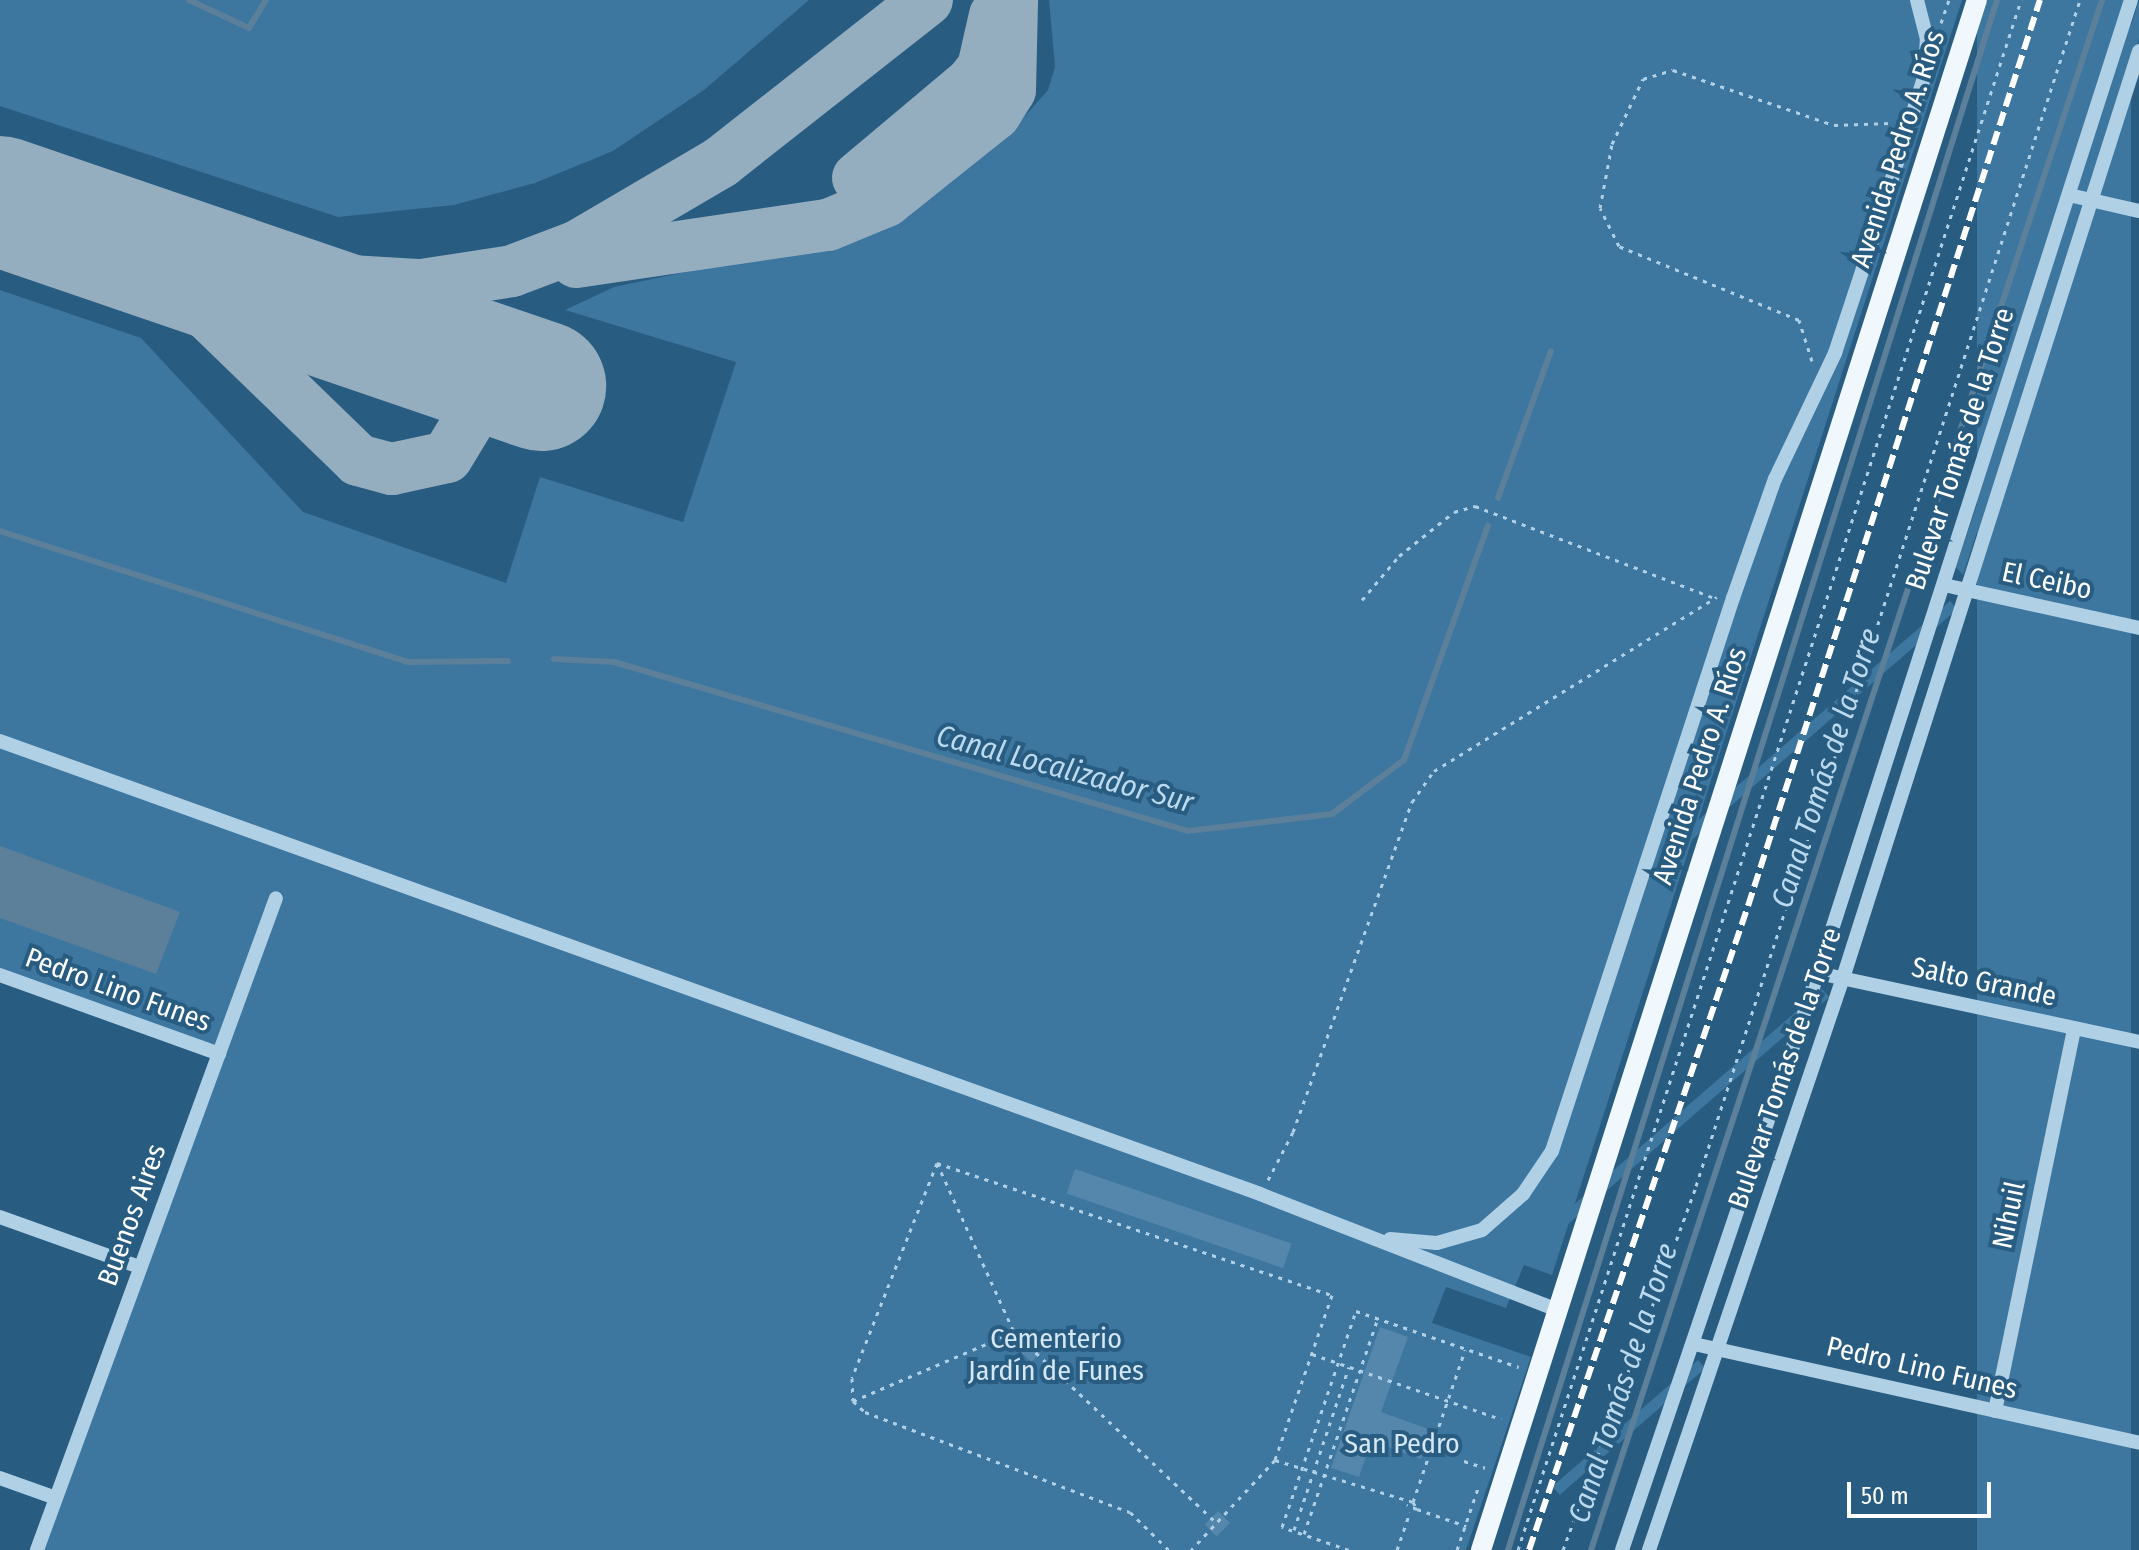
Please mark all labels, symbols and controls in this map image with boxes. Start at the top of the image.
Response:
street label: Avenida Pedro A. Ríos [1844,26,1952,272]
street label: Bulevar Tomás de la Torre [1899,304,2021,594]
street label: El Ceibo [1999,555,2095,607]
water label: Canal Tomás de la Torre [1764,624,1888,912]
street label: Avenida Pedro A. Ríos [1646,643,1754,889]
water label: Canal Localizador Sur [933,717,1197,821]
street label: Bulevar Tomás de la Torre [1721,923,1849,1213]
street label: Pedro Lino Funes [21,941,215,1039]
street label: Salto Grande [1909,950,2059,1014]
street label: Buenos Aires [91,1140,173,1290]
street label: Nihuil [1986,1178,2032,1252]
water label: Canal Tomás de la Torre [1561,1239,1685,1527]
park label: Cementerio Jardín de Funes [968,1322,1144,1388]
street label: Pedro Lino Funes [1823,1330,2021,1406]
park label: San Pedro [1344,1427,1460,1461]
scale bar [1851,1466,1995,1516]
text: 50 m [1861,1482,1909,1510]

